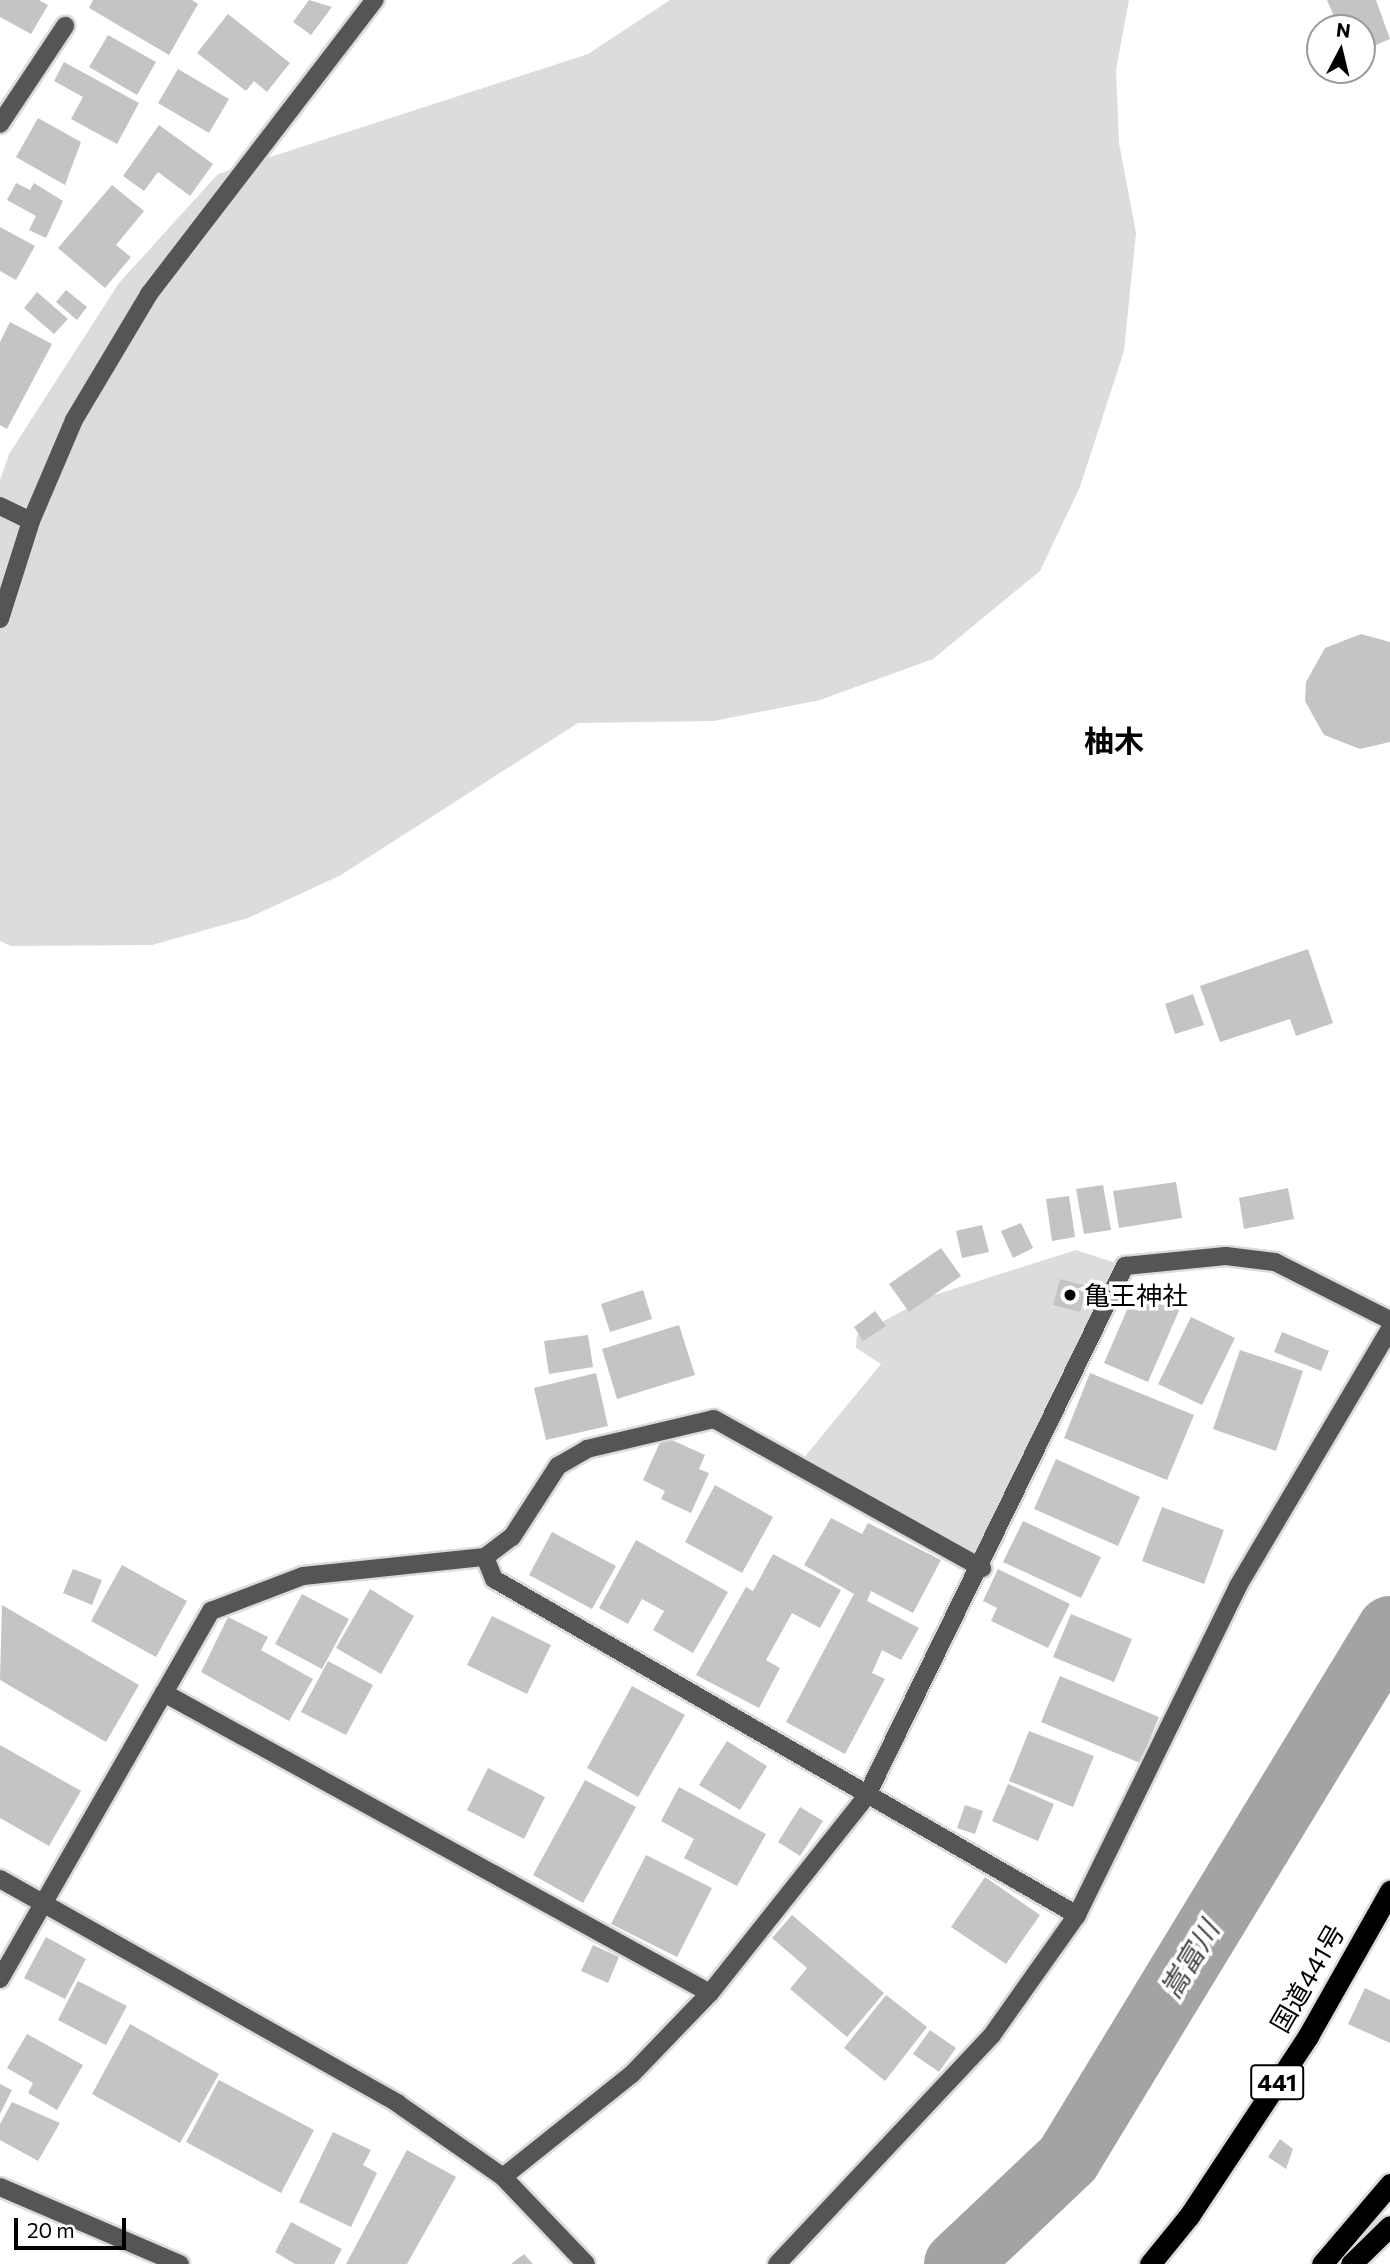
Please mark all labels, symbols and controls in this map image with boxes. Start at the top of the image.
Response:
north arrow [1306,14,1376,84]
text: N [1335,17,1352,42]
district label: 柚木 [1084,722,1144,758]
place label: 亀王神社 [1084,1279,1188,1311]
marker: 亀王神社 [1062,1287,1078,1303]
water label: 嵩富川 [1153,1914,1225,2004]
street label: 国道441号 [1264,1918,1350,2038]
road number: 441 [1249,2062,1305,2102]
scale bar [18,2204,130,2248]
text: 20 m [27,2217,75,2242]

